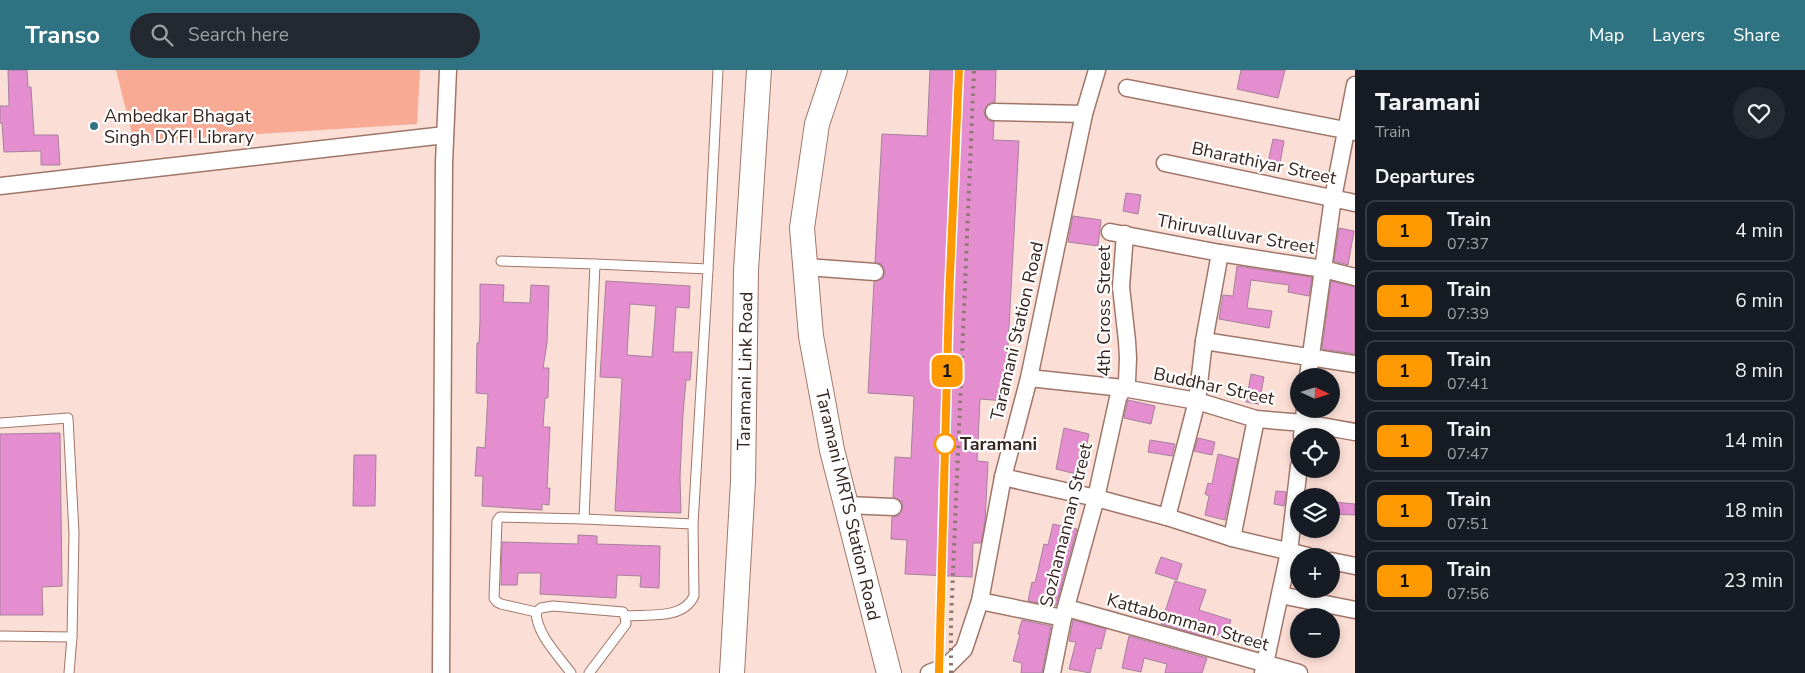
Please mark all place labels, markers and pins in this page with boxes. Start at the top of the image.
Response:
place label: Ambedkar Bhagat Singh DYFI Library [104,104,255,149]
marker: Ambedkar Bhagat Singh DYFI Library [88,120,100,132]
place label: Taramani [960,432,1037,456]
marker: Taramani [934,433,956,455]

